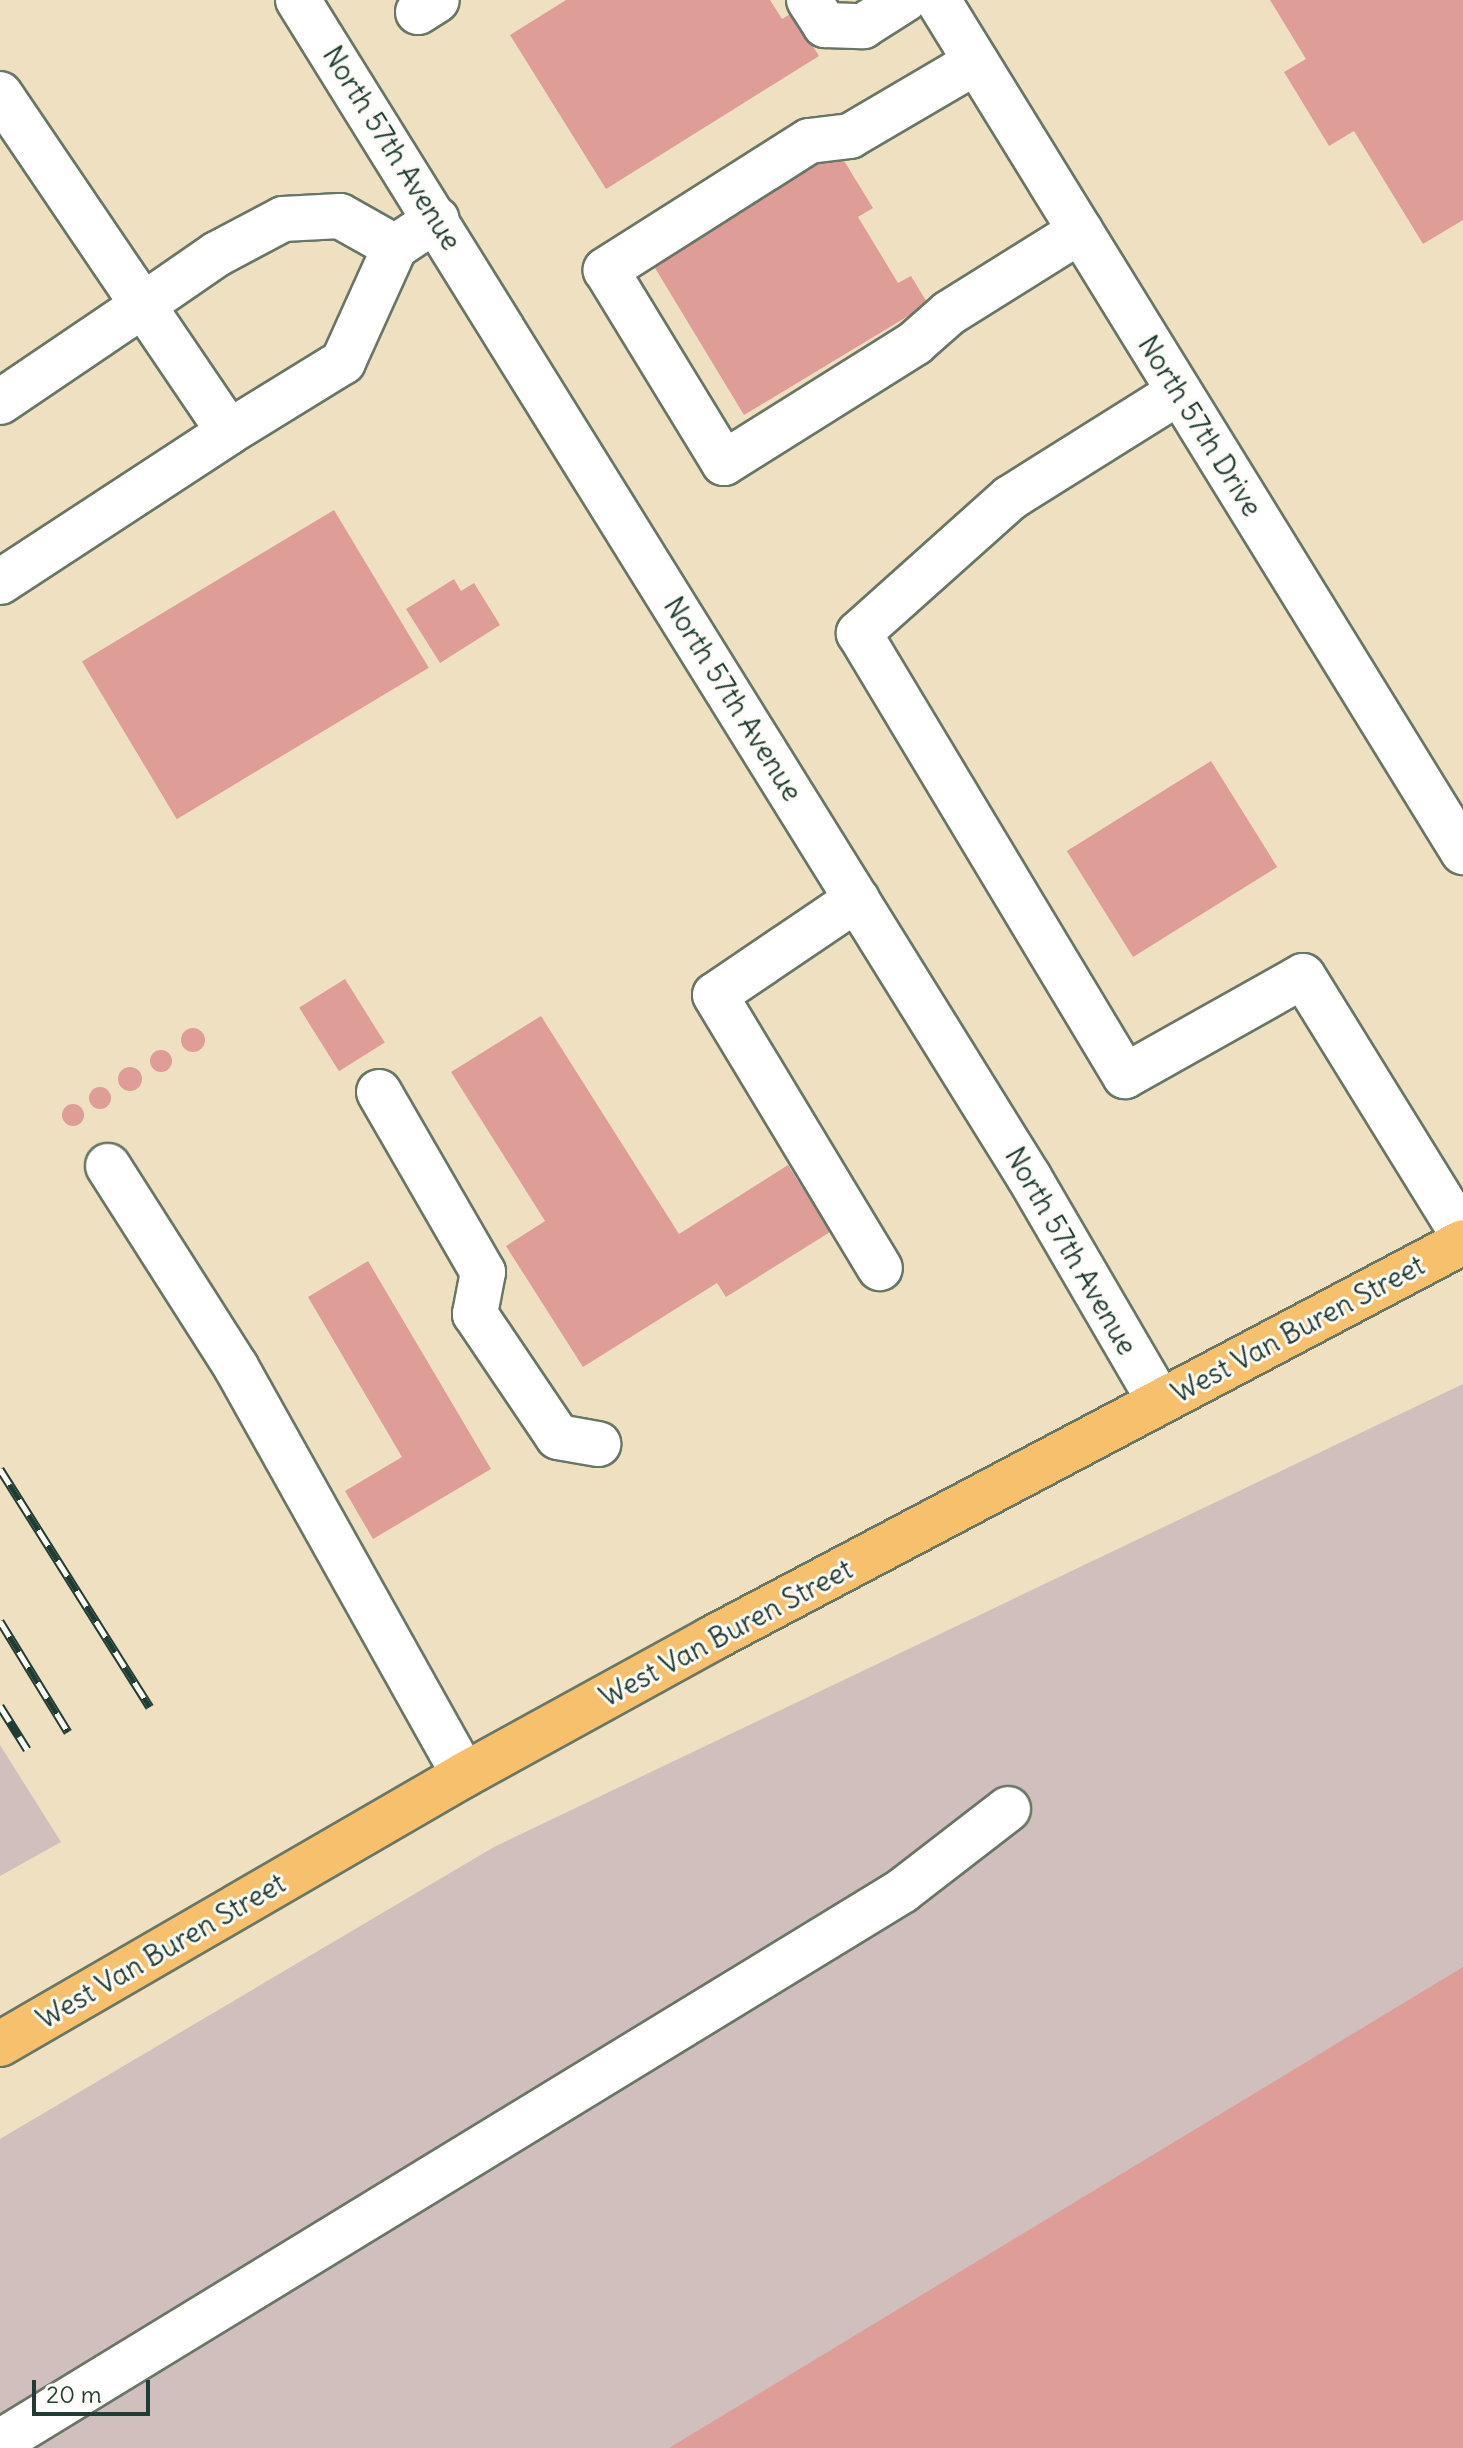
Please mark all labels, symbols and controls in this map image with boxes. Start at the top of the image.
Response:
street label: North 57th Avenue [316,40,468,256]
street label: North 57th Drive [1131,329,1269,523]
street label: North 57th Avenue [657,591,809,807]
street label: North 57th Avenue [998,1141,1144,1361]
street label: West Van Buren Street [1166,1248,1430,1410]
street label: West Van Buren Street [594,1552,858,1714]
street label: West Van Buren Street [31,1866,291,2036]
scale bar [36,2364,154,2414]
text: 20 m [46,2379,102,2409]

